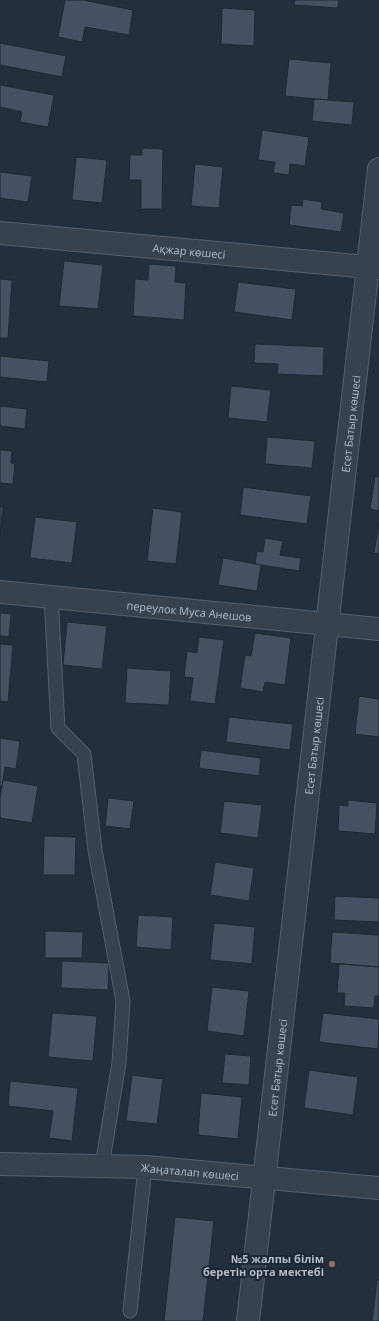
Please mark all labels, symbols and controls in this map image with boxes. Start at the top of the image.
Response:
street label: Ақжар көшесі [152,240,226,261]
street label: Есет Батыр көшесі [337,374,363,473]
street label: переулок Муса Анешов [126,597,252,624]
street label: Есет Батыр көшесі [300,696,326,795]
street label: Есет Батыр көшесі [264,1018,290,1117]
street label: Жаңаталап көшесі [140,1159,239,1183]
place label: №5 жалпы білім беретін орта мектебі [203,1251,324,1279]
marker: №5 жалпы білім беретін орта мектебі [327,1259,337,1269]

